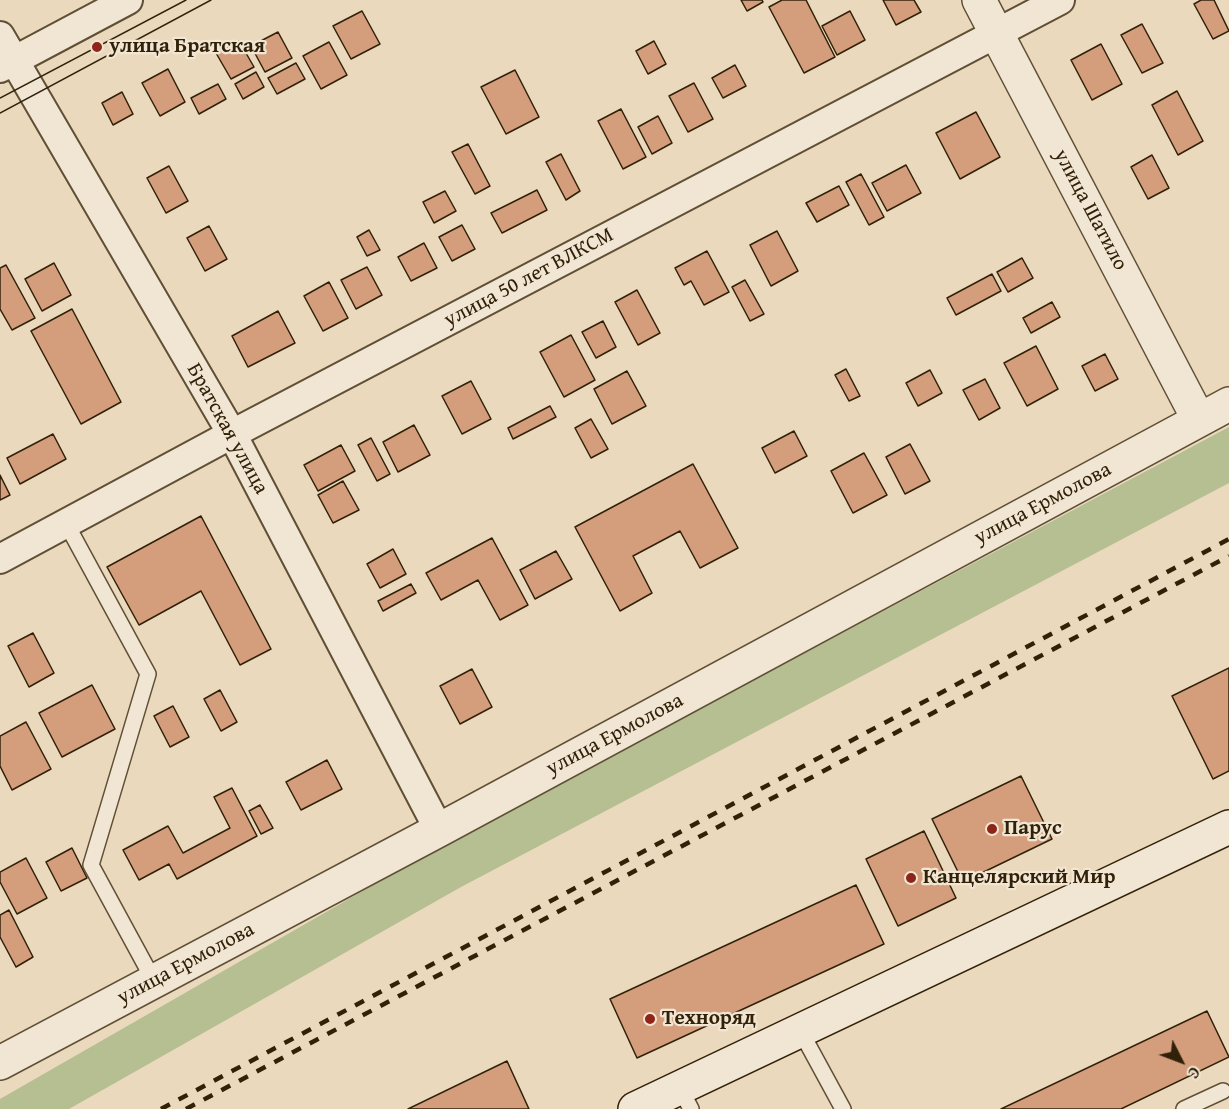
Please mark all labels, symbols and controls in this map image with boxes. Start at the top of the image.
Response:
place label: улица Братская [109,34,265,60]
marker: улица Братская [90,40,104,54]
street label: улица Шатило [1047,145,1133,275]
street label: улица 50 лет ВЛКСМ [440,223,618,333]
street label: Братская улица [181,359,273,499]
street label: улица Ермолова [970,457,1116,551]
street label: улица Ермолова [542,688,688,782]
place label: Парус [1004,816,1062,842]
marker: Парус [985,822,999,836]
place label: Канцелярский Мир [923,865,1115,891]
marker: Канцелярский Мир [904,871,918,885]
street label: улица Ермолова [113,917,259,1011]
place label: Техноряд [662,1006,756,1032]
marker: Техноряд [643,1012,657,1026]
north arrow [1151,1031,1211,1091]
text: С [1182,1062,1206,1084]

